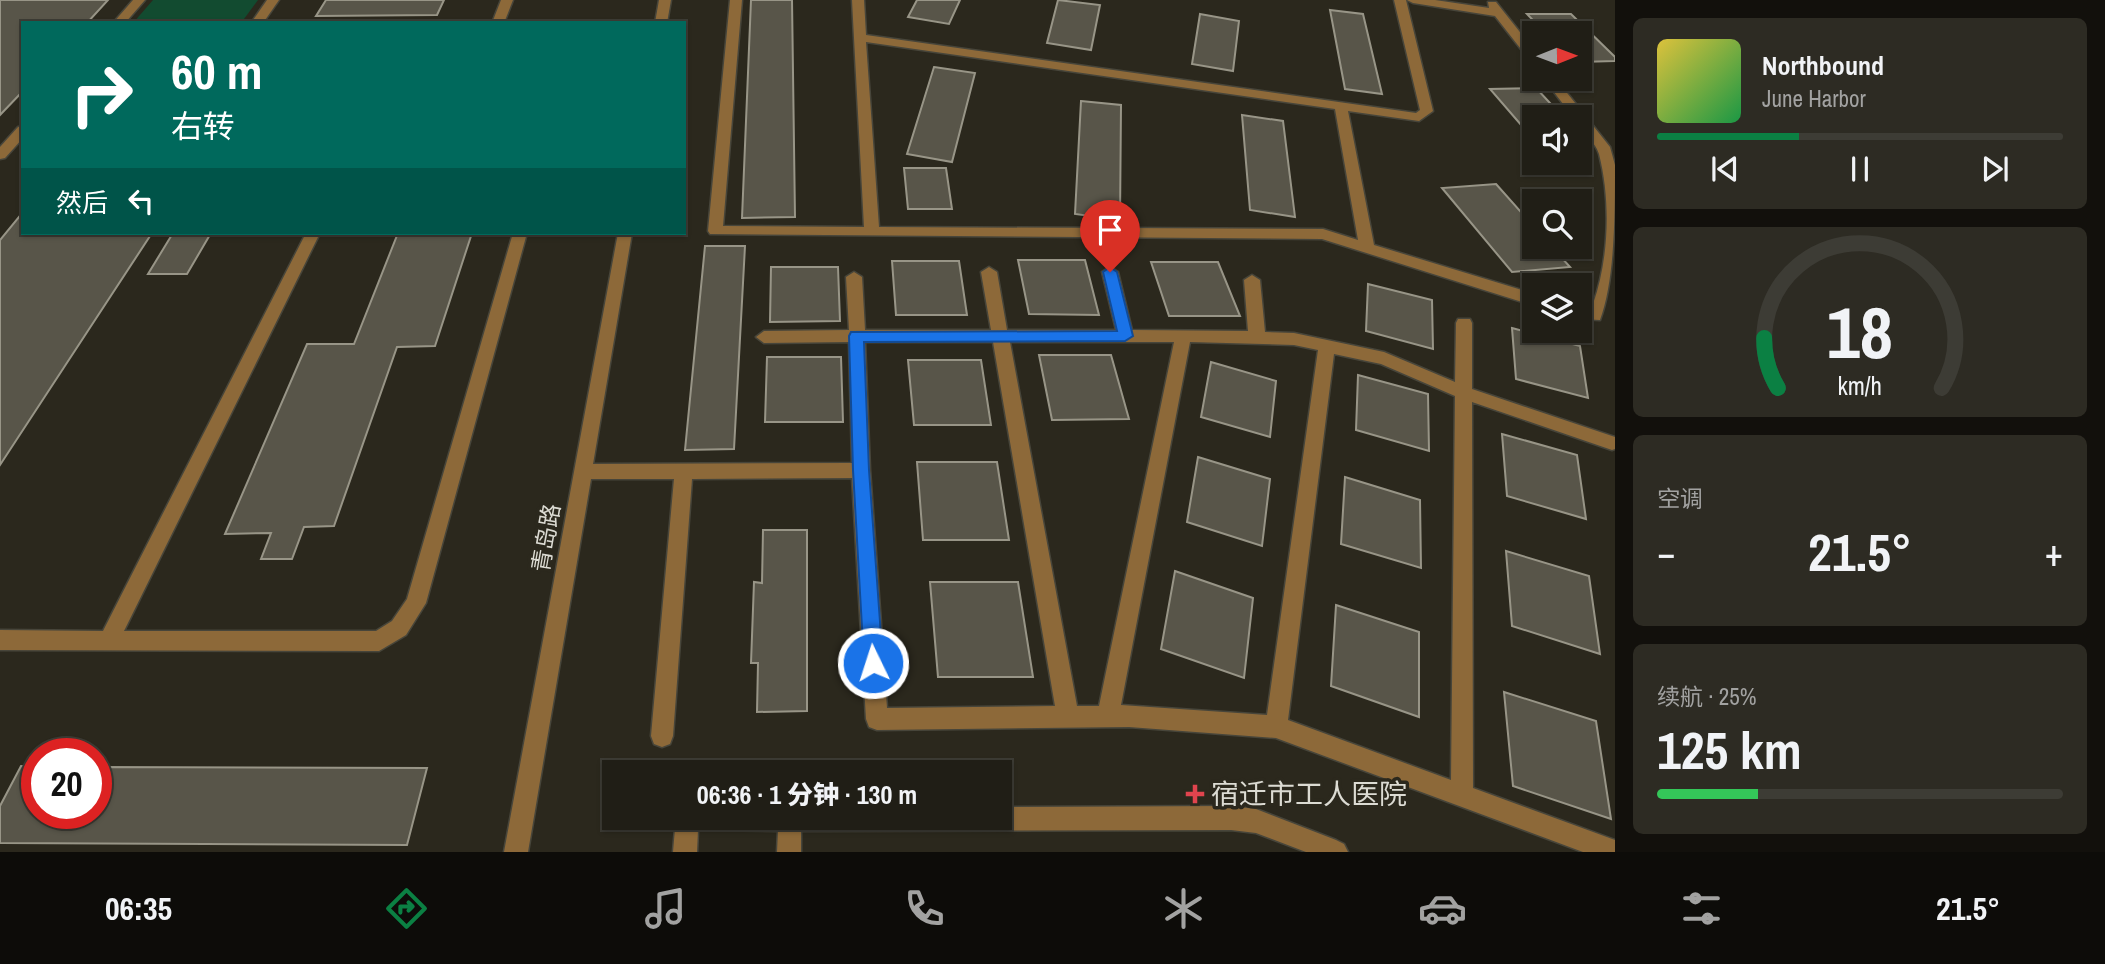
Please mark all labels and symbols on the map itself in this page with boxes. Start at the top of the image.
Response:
north arrow [1522,21,1592,91]
pin [1080,200,1140,272]
street label: 青岛路 [524,501,567,575]
position arrow [836,626,910,700]
speed limit sign: 20 [21,738,112,829]
place label: 宿迁市工人医院 [1211,775,1407,813]
marker: 宿迁市工人医院 [1185,784,1205,804]

